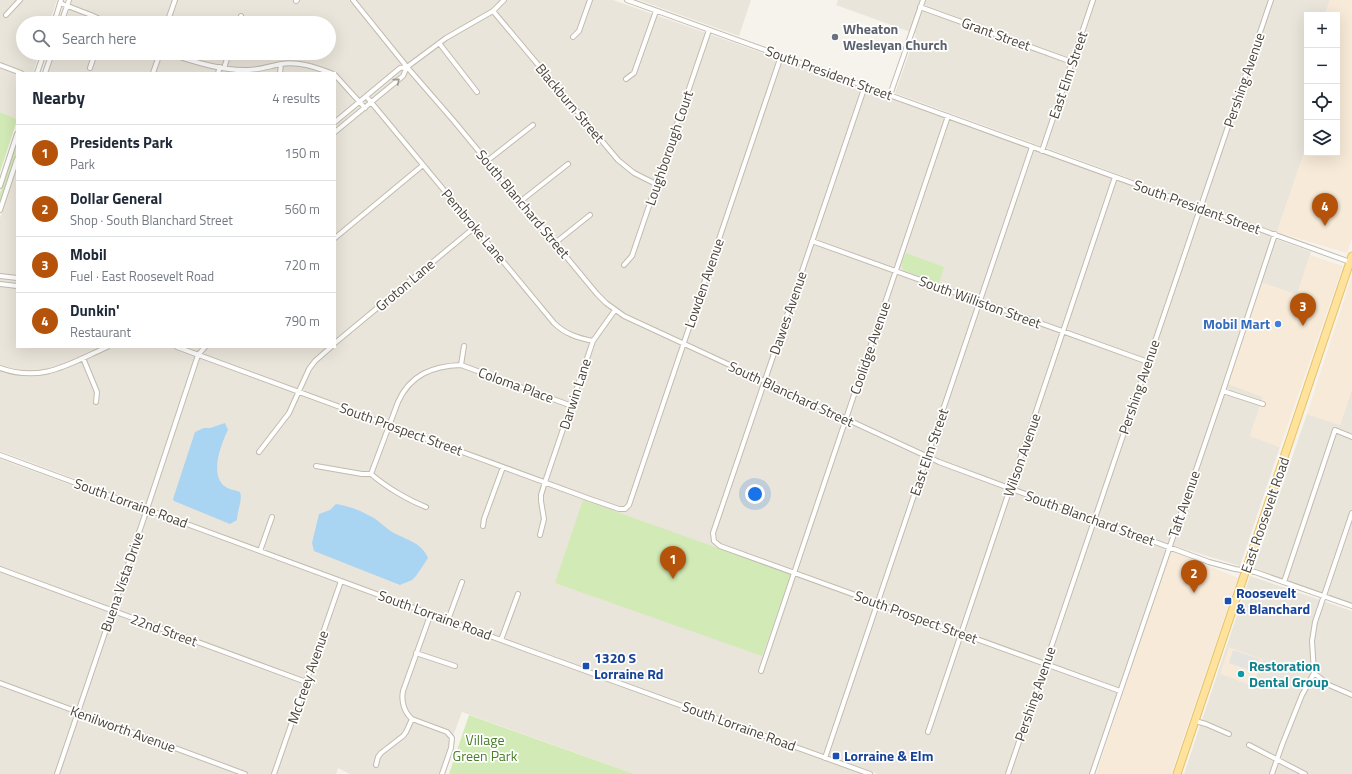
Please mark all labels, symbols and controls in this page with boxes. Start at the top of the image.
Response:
street label: Grant Street [959,11,1034,56]
map controls [1304,12,1340,156]
button: + [1304,12,1340,48]
search box [16,16,336,60]
place label: Wheaton Wesleyan Church [843,18,947,55]
icon: search [30,27,52,49]
text: Search here [62,27,136,50]
street label: East Elm Street [1043,28,1092,121]
street label: Pershing Avenue [1218,30,1270,130]
marker: Wheaton Wesleyan Church [830,32,840,42]
street label: South President Street [763,40,896,105]
button: − [1304,48,1340,84]
street label: Blackburn Street [531,58,610,147]
one-way arrow [392,79,399,86]
button: locate [1304,84,1340,120]
text: Nearby [32,85,85,111]
street label: Loughborough Court [639,87,698,208]
text: 4 results [272,88,320,108]
button: layers [1304,120,1340,156]
text: Presidents Park [70,131,173,154]
text: 1 [41,143,49,163]
text: 150 m [284,143,320,163]
street label: South Blanchard Street [472,145,575,263]
text: Park [70,154,95,174]
street label: South President Street [1131,174,1264,239]
street label: Pembroke Lane [437,184,512,267]
text: Dollar General [70,187,162,210]
pin: 4 [1312,193,1338,226]
text: 2 [41,199,49,219]
text: 560 m [284,199,320,219]
text: Shop · South Blanchard Street [70,210,233,230]
street label: Lowden Avenue [678,235,729,330]
text: Mobil [70,243,107,266]
street label: Groton Lane [370,253,439,316]
text: 3 [41,255,49,275]
text: 720 m [284,255,320,275]
text: Fuel · East Roosevelt Road [70,266,214,286]
street label: Dawes Avenue [763,268,812,357]
street label: South Williston Street [916,270,1044,333]
pin: 3 [1290,293,1316,326]
text: Dunkin' [70,299,120,322]
street label: Coolidge Avenue [844,299,895,397]
text: 4 [41,311,49,331]
text: 790 m [284,311,320,331]
place label: Mobil Mart [1203,313,1270,334]
marker: Mobil Mart [1273,319,1283,329]
text: Restaurant [70,322,131,342]
street label: Pershing Avenue [1113,337,1165,437]
street label: South Blanchard Street [725,355,857,432]
street label: Darwin Lane [553,356,596,432]
street label: Coloma Place [475,361,557,408]
street label: South Prospect Street [337,397,466,461]
street label: East Elm Street [904,405,953,498]
street label: Wilson Avenue [997,410,1046,499]
street label: East Roosevelt Road [1235,454,1294,576]
street label: Taft Avenue [1162,468,1205,540]
street label: South Lorraine Road [71,472,191,533]
your location [745,484,765,504]
street label: South Blanchard Street [1023,484,1158,551]
street label: Buena Vista Drive [95,529,148,634]
pin: 1 [660,546,686,579]
pin: 2 [1181,560,1207,593]
place label: Roosevelt & Blanchard [1236,582,1310,619]
street label: South Lorraine Road [375,584,495,645]
street label: South Prospect Street [852,585,981,649]
marker: Roosevelt & Blanchard [1223,596,1233,606]
street label: 22nd Street [128,608,201,651]
street label: McCreey Avenue [282,627,333,726]
street label: Pershing Avenue [1009,644,1061,744]
place label: 1320 S Lorraine Rd [594,647,663,684]
place label: Restoration Dental Group [1249,655,1329,692]
marker: 1320 S Lorraine Rd [581,661,591,671]
marker: Restoration Dental Group [1236,669,1246,679]
street label: South Lorraine Road [679,695,799,756]
street label: Kenilworth Avenue [68,700,179,757]
park label: Village Green Park [453,729,518,766]
place label: Lorraine & Elm [844,745,933,766]
marker: Lorraine & Elm [831,751,841,761]

